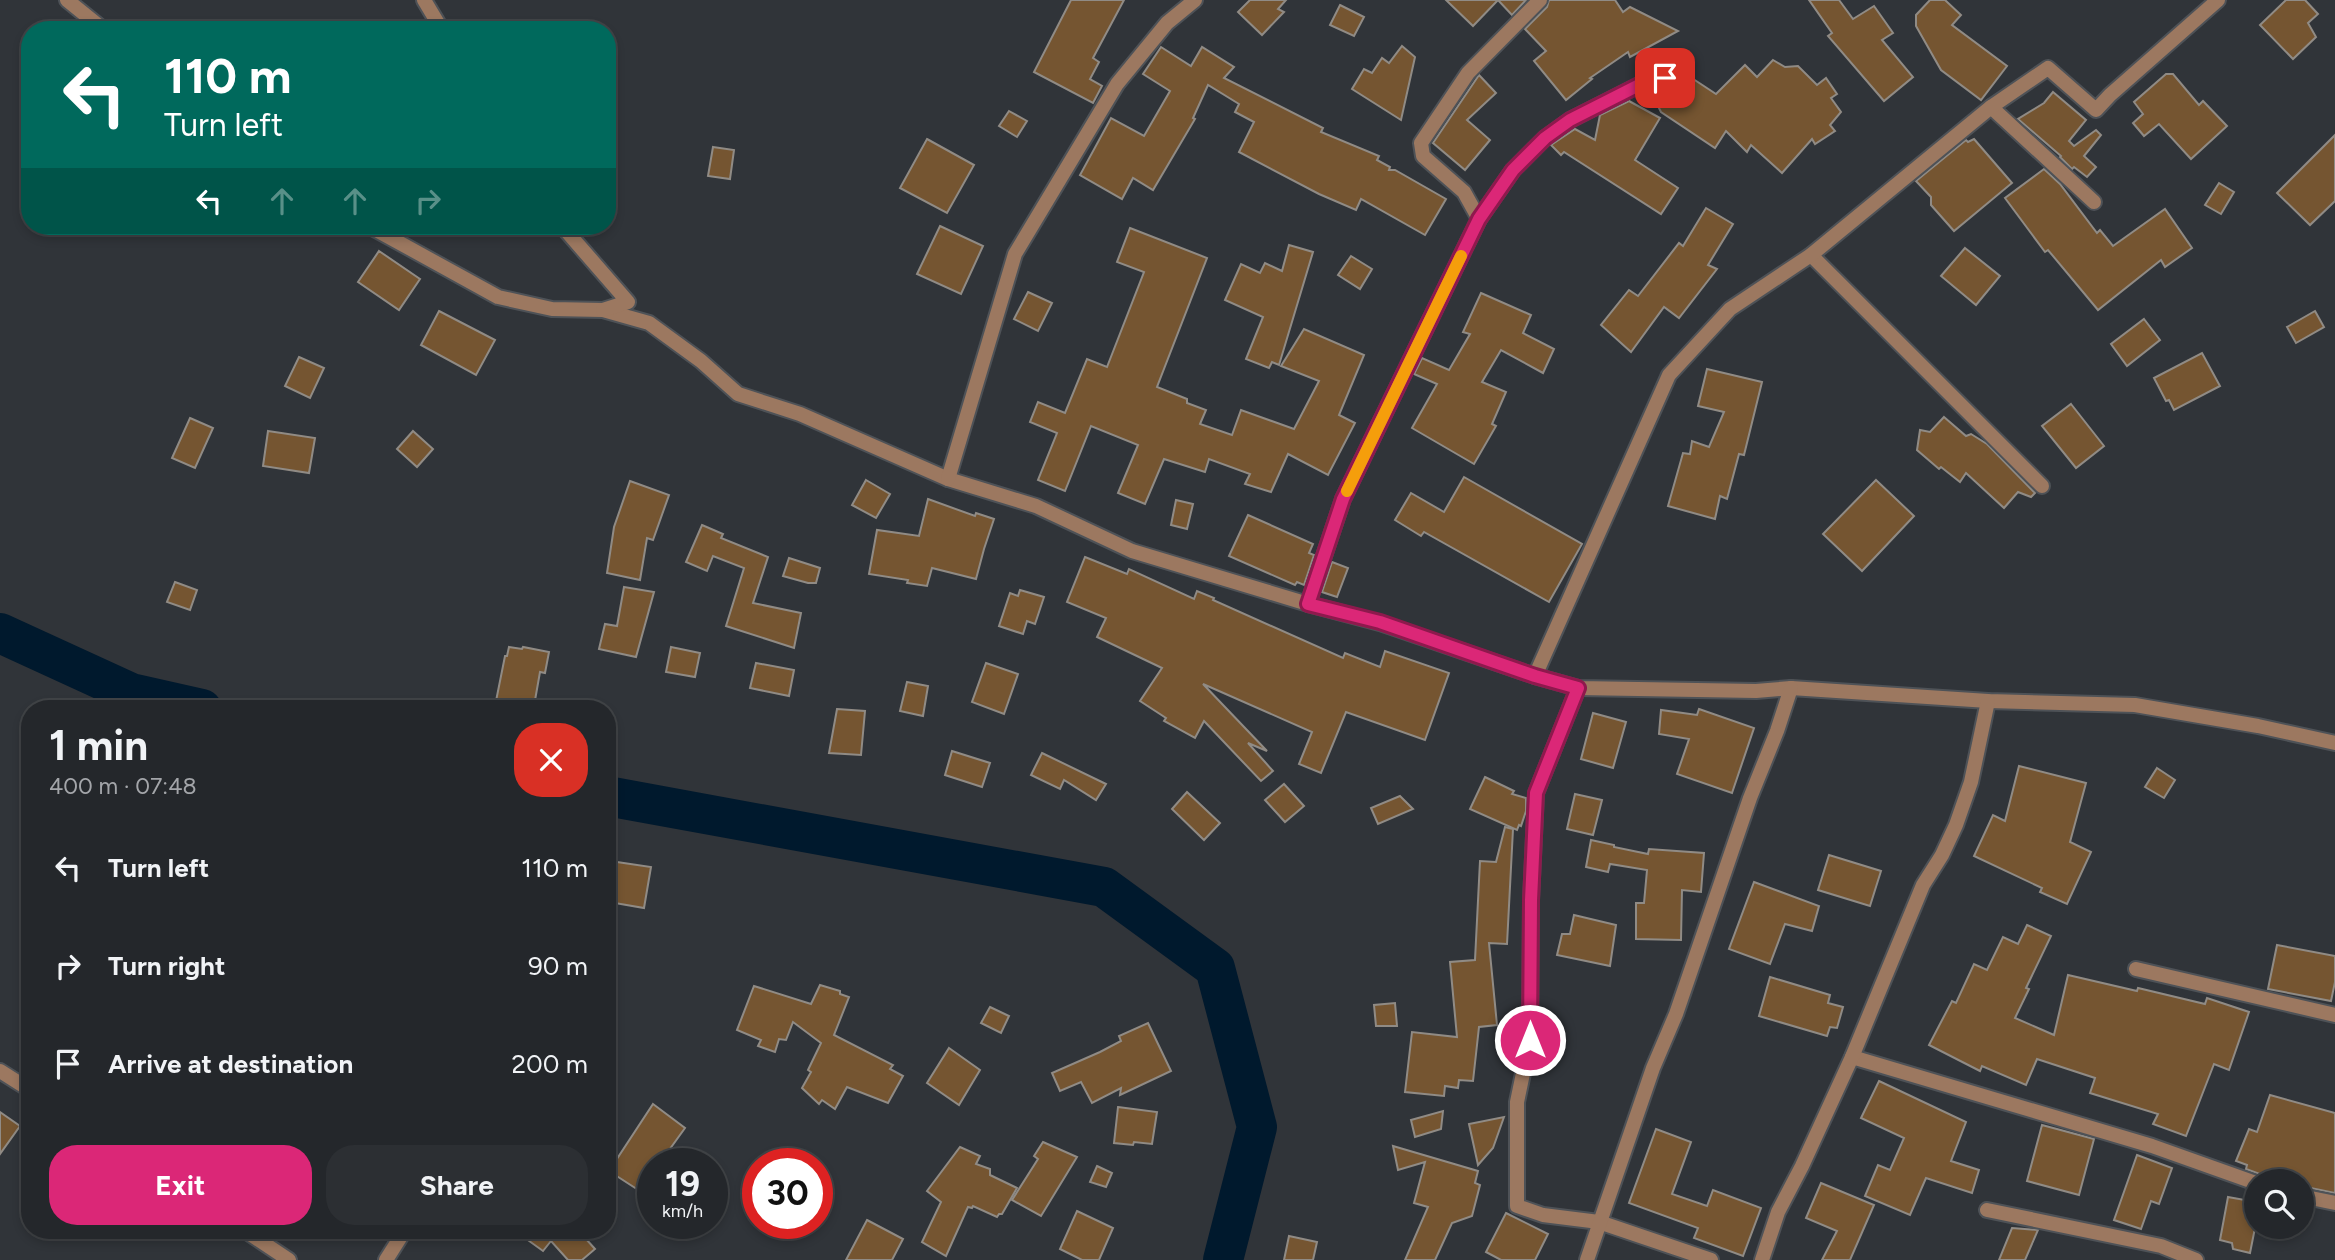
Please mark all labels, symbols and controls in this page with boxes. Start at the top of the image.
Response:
text: 110 m [164,46,292,105]
pin [1635,48,1695,108]
icon: left [49,49,140,140]
icon: arrive [1646,59,1684,97]
text: Turn left [164,106,283,144]
icon: left [190,182,228,220]
icon: ahead [263,182,301,220]
icon: ahead [336,182,374,220]
icon: right [409,182,447,220]
text: 1 min [49,720,148,771]
button: close [514,723,588,797]
text: 400 m · 07:48 [49,772,197,800]
icon: left [49,849,87,887]
text: Turn left [108,852,209,884]
text: 110 m [521,852,588,884]
icon: right [49,947,87,985]
text: Turn right [108,950,225,982]
text: 90 m [528,950,588,982]
position arrow [1493,1003,1567,1077]
icon: arrive [49,1045,87,1083]
text: Arrive at destination [108,1048,353,1080]
text: 200 m [512,1048,588,1080]
button: Exit [49,1145,312,1225]
button: Share [326,1145,588,1225]
speed limit sign: 30 [742,1148,833,1239]
text: 19 [665,1163,700,1205]
map controls [2244,1169,2314,1239]
button: search [2244,1169,2314,1239]
text: km/h [662,1200,703,1222]

